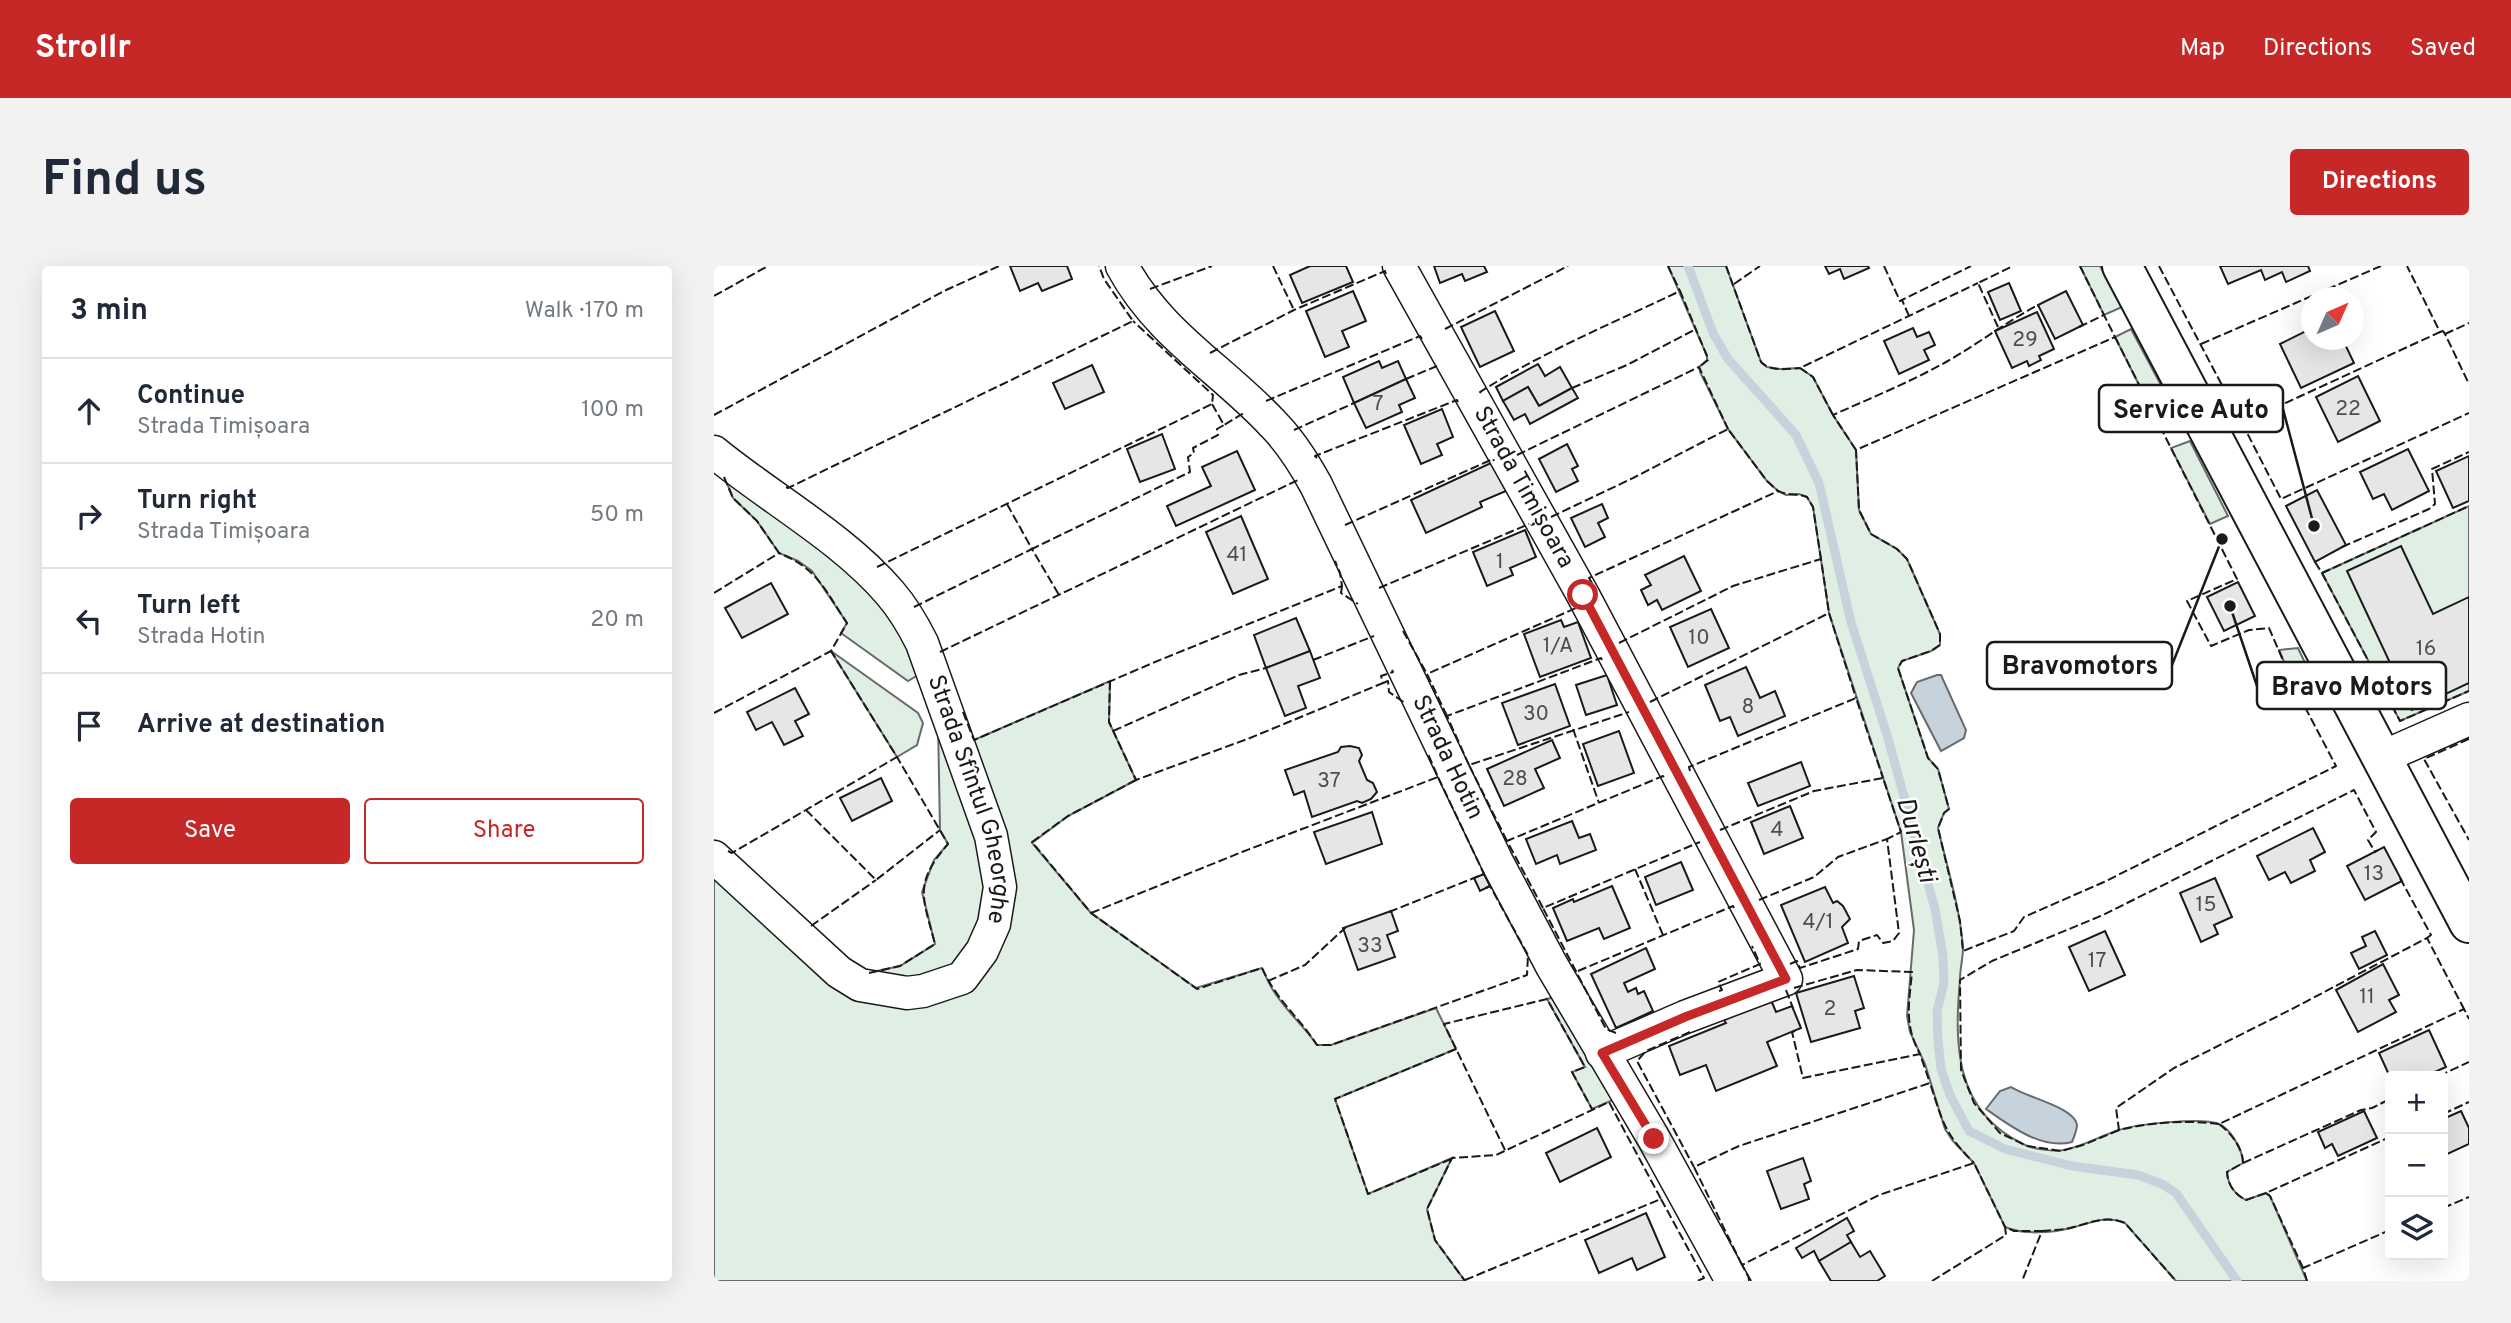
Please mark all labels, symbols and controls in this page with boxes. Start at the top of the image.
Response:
text: Strollr [35,28,131,70]
text: Map [2180,34,2225,64]
text: Directions [2263,34,2372,64]
text: Saved [2410,34,2476,64]
button: Directions [2290,149,2469,215]
text: Find us [42,151,207,213]
north arrow [2301,287,2364,350]
text: 3 min [70,293,148,330]
text: Walk · 170 m [525,297,644,326]
house number: 29 [2012,327,2038,354]
text: Continue [137,380,245,413]
callout: Service Auto [2099,385,2283,432]
house number: 7 [1373,391,1384,418]
icon: ahead [70,392,108,430]
text: Service Auto [2113,395,2269,428]
text: 100 m [581,396,644,425]
house number: 22 [2335,396,2361,423]
street label: Strada Timișoara [1466,402,1580,574]
text: Strada Timișoara [137,413,310,442]
text: Turn right [137,485,257,518]
icon: right [70,497,108,535]
text: 50 m [590,501,644,530]
text: Strada Timișoara [137,518,310,547]
house number: 41 [1227,542,1247,569]
house number: 1 [1496,549,1504,576]
route start [1567,579,1598,610]
text: Turn left [137,590,241,623]
icon: left [70,602,108,640]
text: 20 m [590,606,644,635]
text: Strada Hotin [137,623,265,652]
house number: 10 [1688,625,1710,652]
house number: 1/A [1543,633,1573,660]
house number: 16 [2416,636,2436,663]
callout: Bravomotors [1987,642,2172,689]
text: Bravomotors [2002,651,2158,684]
callout: Bravo Motors [2257,662,2446,709]
street label: Strada Sfîntul Gheorghe [920,671,1015,926]
text: Bravo Motors [2271,672,2433,705]
street label: Strada Hotin [1404,691,1489,825]
house number: 8 [1742,694,1754,721]
house number: 30 [1523,701,1549,728]
icon: arrive [70,707,108,745]
text: Arrive at destination [137,709,385,742]
house number: 28 [1502,766,1528,793]
house number: 37 [1317,768,1341,795]
water label: Durlești [1887,793,1943,888]
button: Save [70,798,350,864]
button: Share [364,798,644,864]
house number: 4 [1770,817,1784,844]
house number: 13 [2364,861,2384,888]
house number: 15 [2196,892,2216,919]
house number: 4/1 [1802,909,1834,936]
house number: 33 [1357,933,1383,960]
house number: 17 [2088,948,2106,975]
house number: 11 [2359,984,2375,1011]
house number: 2 [1824,996,1836,1023]
map controls [2385,1071,2448,1260]
button: + [2385,1071,2448,1134]
route end [1638,1123,1669,1154]
button: − [2385,1134,2448,1197]
button: layers [2385,1197,2448,1260]

